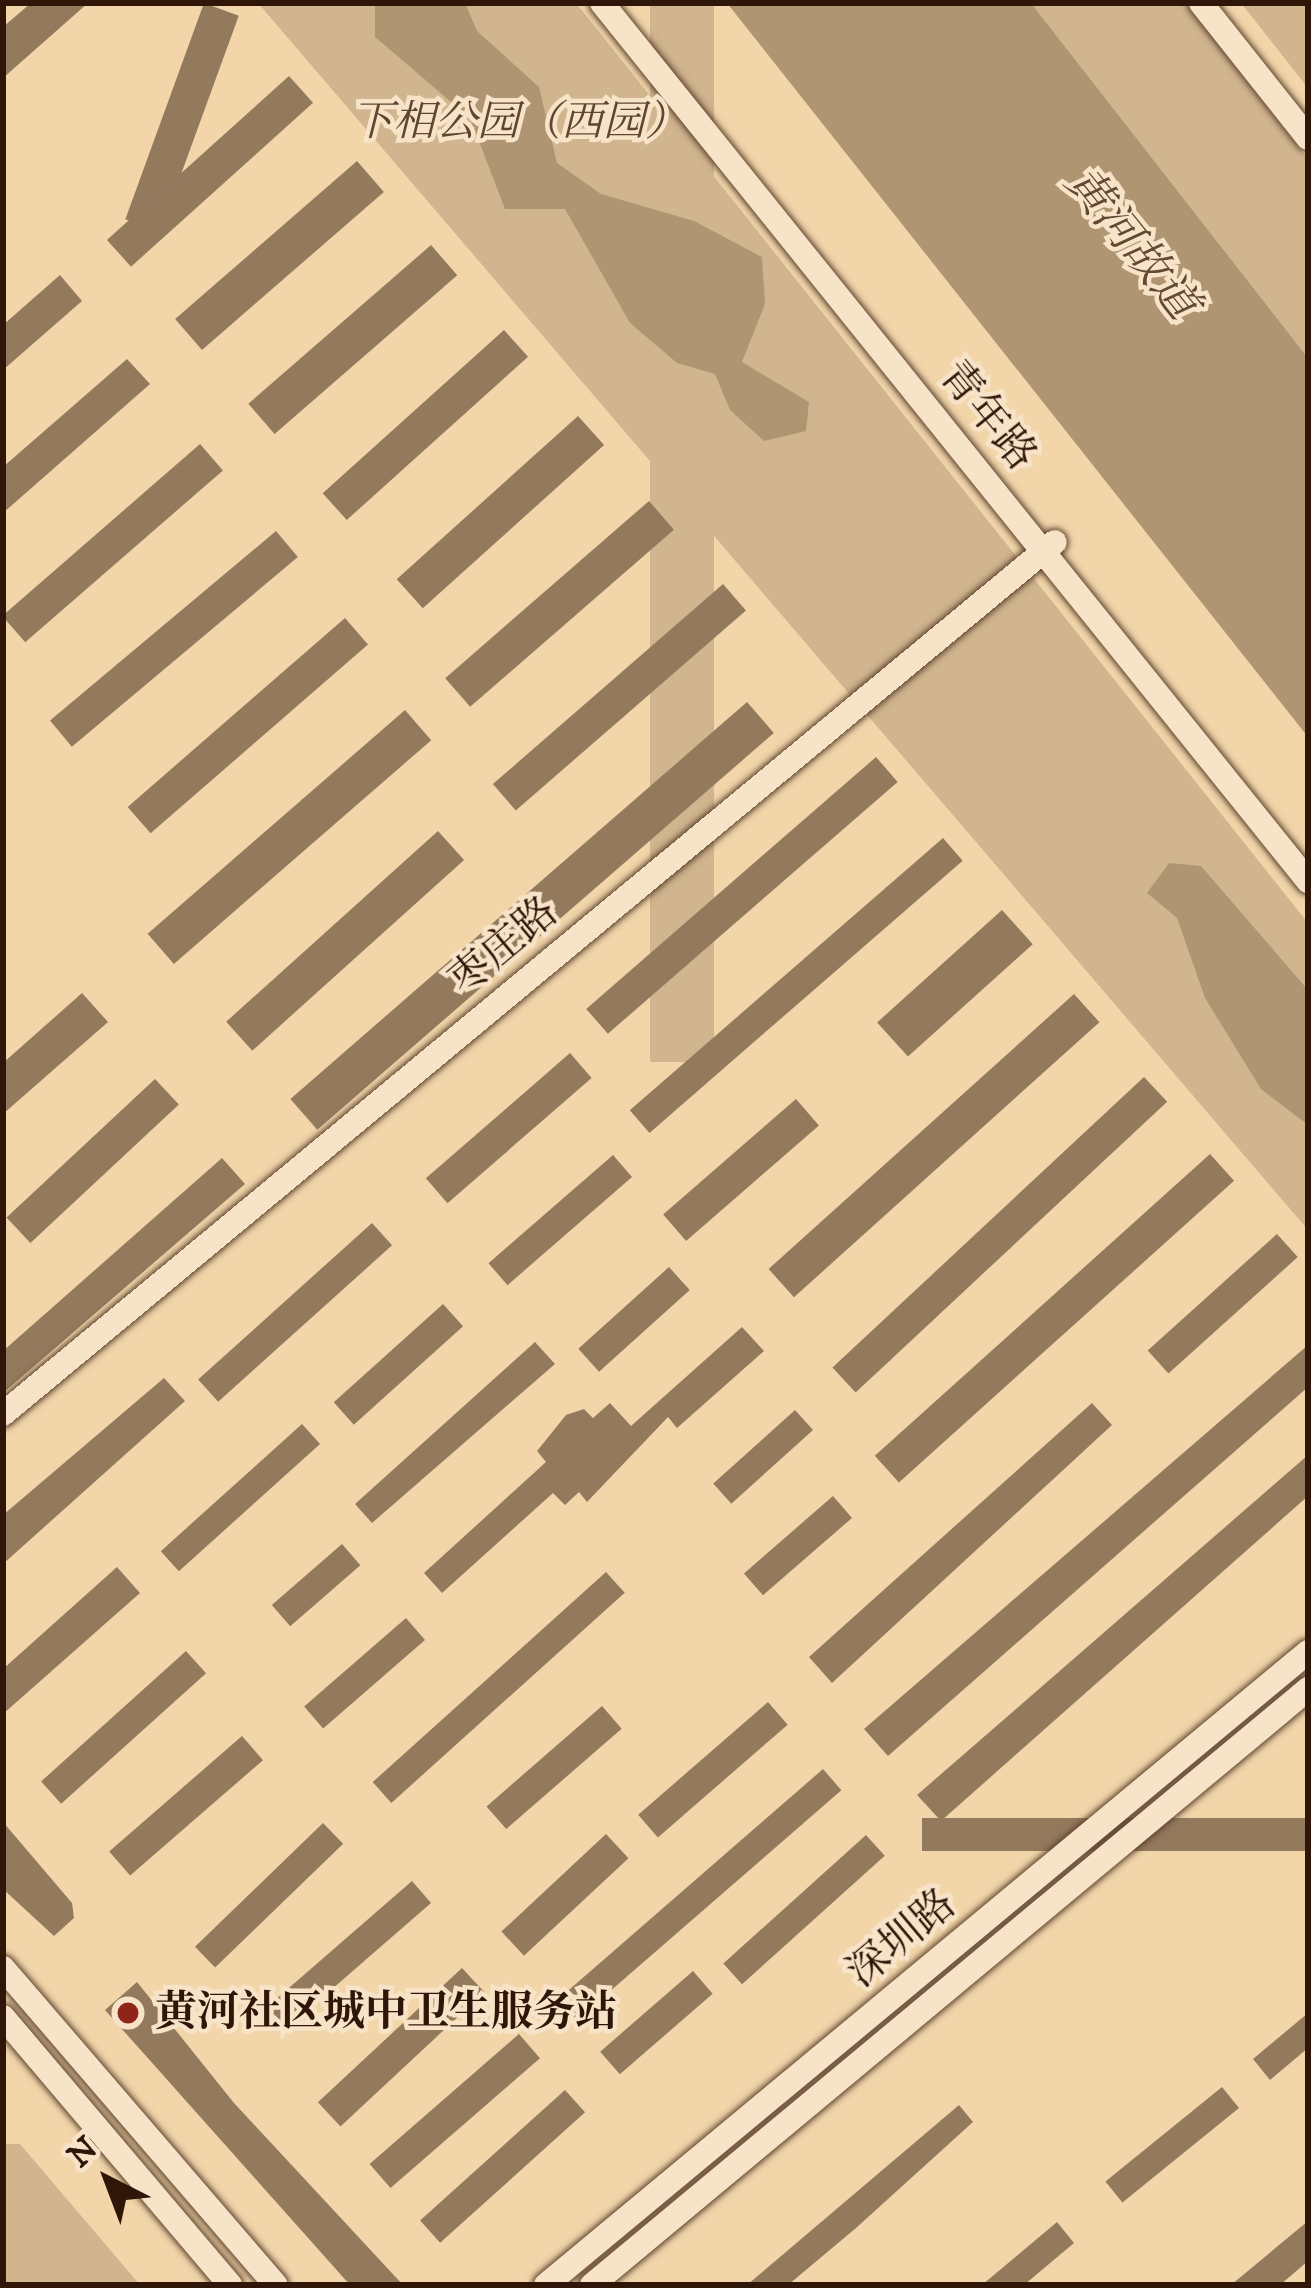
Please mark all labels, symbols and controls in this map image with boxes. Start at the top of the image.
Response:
park label: 下相公园（西园） [351,98,687,148]
water label: 黄河故道 [1052,157,1208,331]
street label: 青年路 [928,351,1046,481]
street label: 枣庄路 [440,887,568,1007]
street label: 深圳路 [838,1879,966,1999]
place label: 黄河社区城中卫生服务站 [155,1988,617,2038]
marker: 黄河社区城中卫生服务站 [112,1997,144,2029]
north arrow [48,2120,168,2240]
text: N [60,2129,107,2177]

